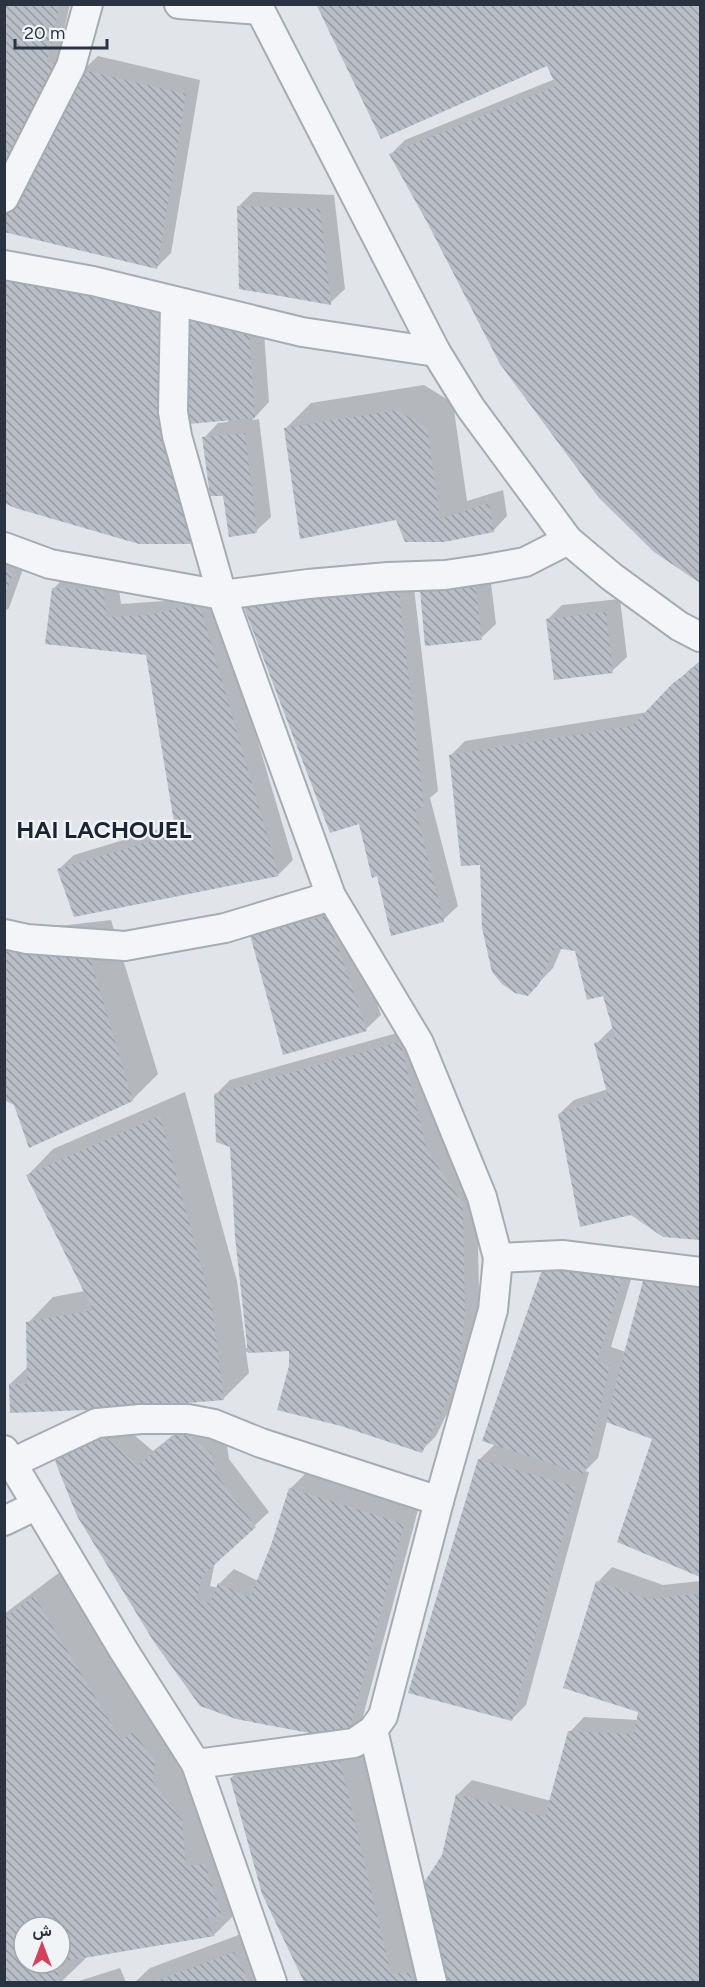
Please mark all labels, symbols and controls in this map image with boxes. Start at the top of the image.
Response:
scale bar [15,12,106,50]
text: 20 m [24,22,65,44]
district label: HAI LACHOUEL [16,815,192,844]
north arrow [12,1915,72,1975]
text: ش [32,1921,52,1940]

